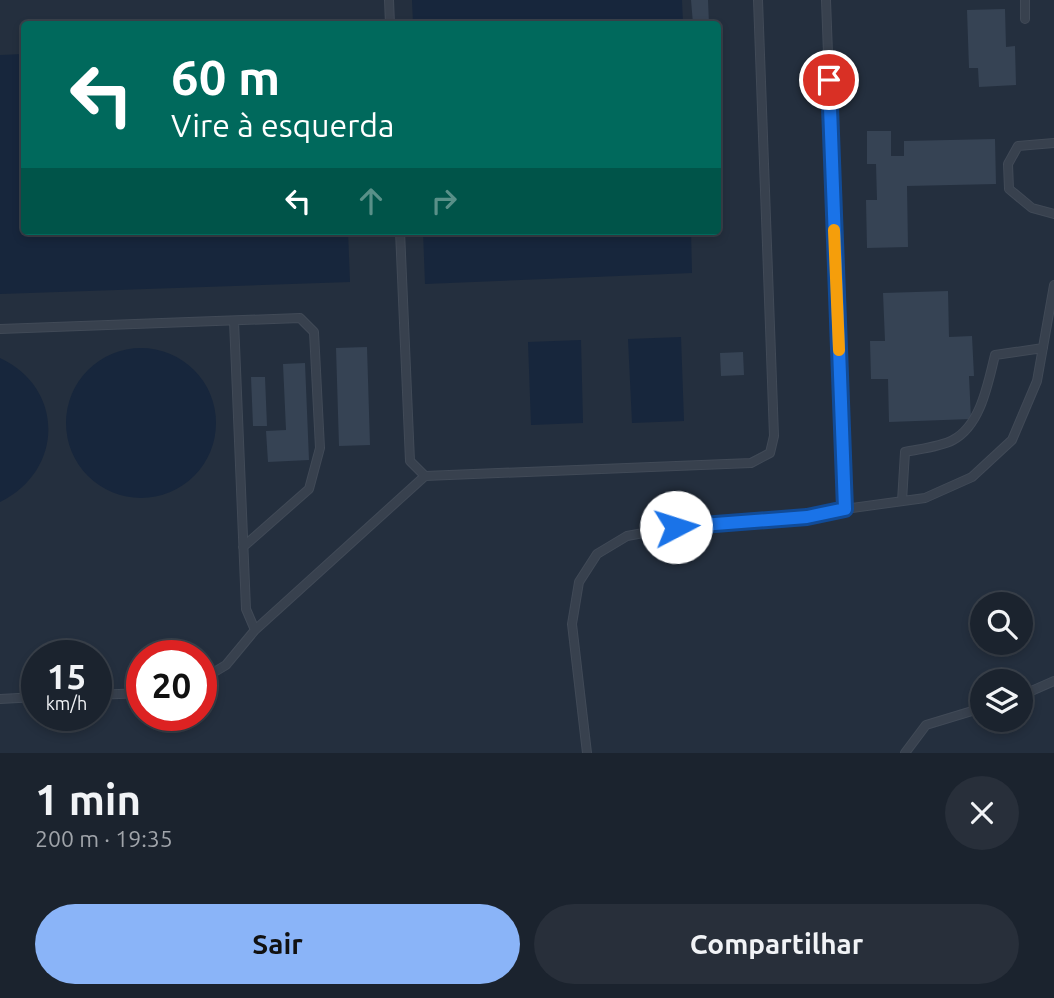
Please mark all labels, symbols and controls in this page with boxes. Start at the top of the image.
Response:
icon: left [56,49,147,140]
text: 60 m [171,49,280,104]
pin [799,50,859,110]
icon: arrive [810,61,848,99]
text: Vire à esquerda [171,107,394,143]
icon: left [279,182,317,220]
icon: ahead [352,182,390,220]
icon: right [425,182,463,220]
position arrow [639,490,713,564]
map controls [970,592,1033,732]
button: search [970,592,1033,655]
speed limit sign: 20 [126,640,217,731]
text: 15 [47,656,86,696]
button: layers [970,669,1033,732]
text: km/h [46,693,87,713]
text: 1 min [35,776,141,823]
button: close [945,776,1019,850]
text: 200 m · 19:35 [35,826,173,851]
button: Sair [35,904,520,984]
button: Compartilhar [534,904,1019,984]

